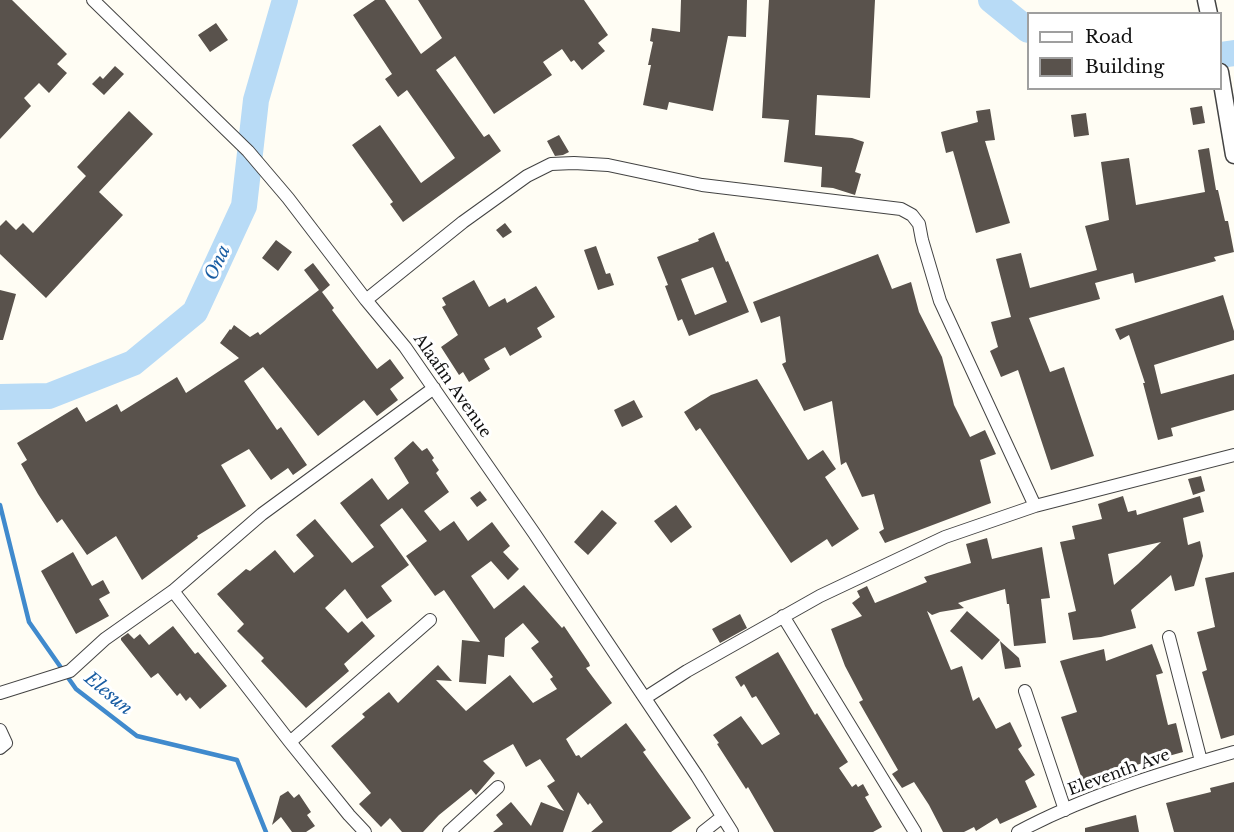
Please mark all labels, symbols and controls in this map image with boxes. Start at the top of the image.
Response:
legend [1027,12,1222,90]
text: Road [1085,26,1133,48]
text: Building [1085,56,1164,78]
water label: Ona [201,242,235,284]
street label: Alaafin Avenue [409,330,495,442]
water label: Elesun [80,668,136,720]
street label: Eleventh Ave [1065,746,1173,800]

